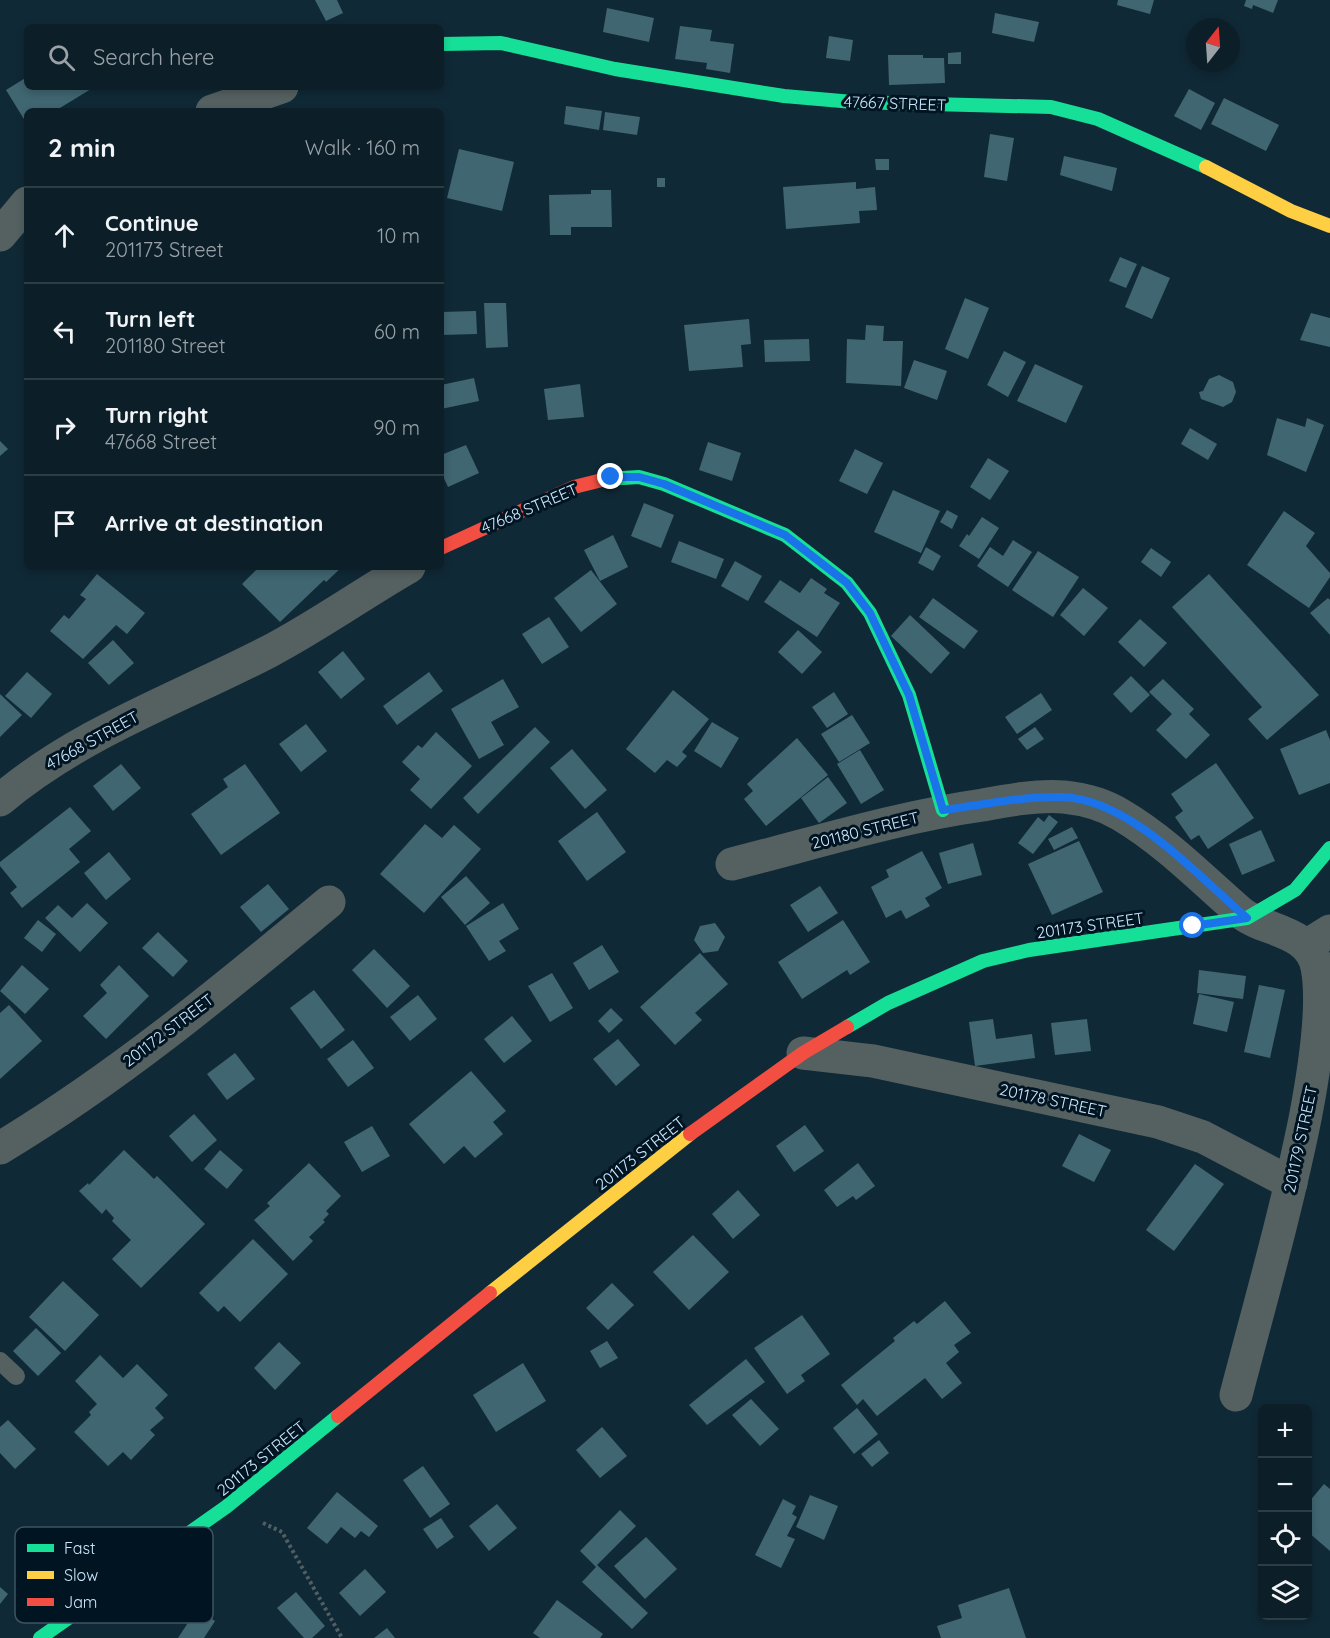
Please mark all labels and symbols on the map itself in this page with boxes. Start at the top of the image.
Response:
north arrow [1186,18,1240,72]
street label: 47667 STREET [843,91,947,115]
route end [597,463,623,489]
street label: 47668 STREET [478,479,581,537]
street label: 47668 STREET [42,706,142,774]
street label: 201180 STREET [809,807,921,853]
street label: 201173 STREET [1035,908,1145,942]
route start [1179,912,1205,938]
street label: 201172 STREET [118,989,218,1071]
street label: 201178 STREET [998,1079,1109,1121]
street label: 201179 STREET [1279,1083,1321,1194]
street label: 201173 STREET [591,1112,689,1194]
street label: 201173 STREET [213,1416,310,1500]
legend [15,1527,213,1623]
text: Fast [64,1538,95,1558]
text: Slow [64,1565,98,1585]
text: Jam [64,1592,97,1612]

